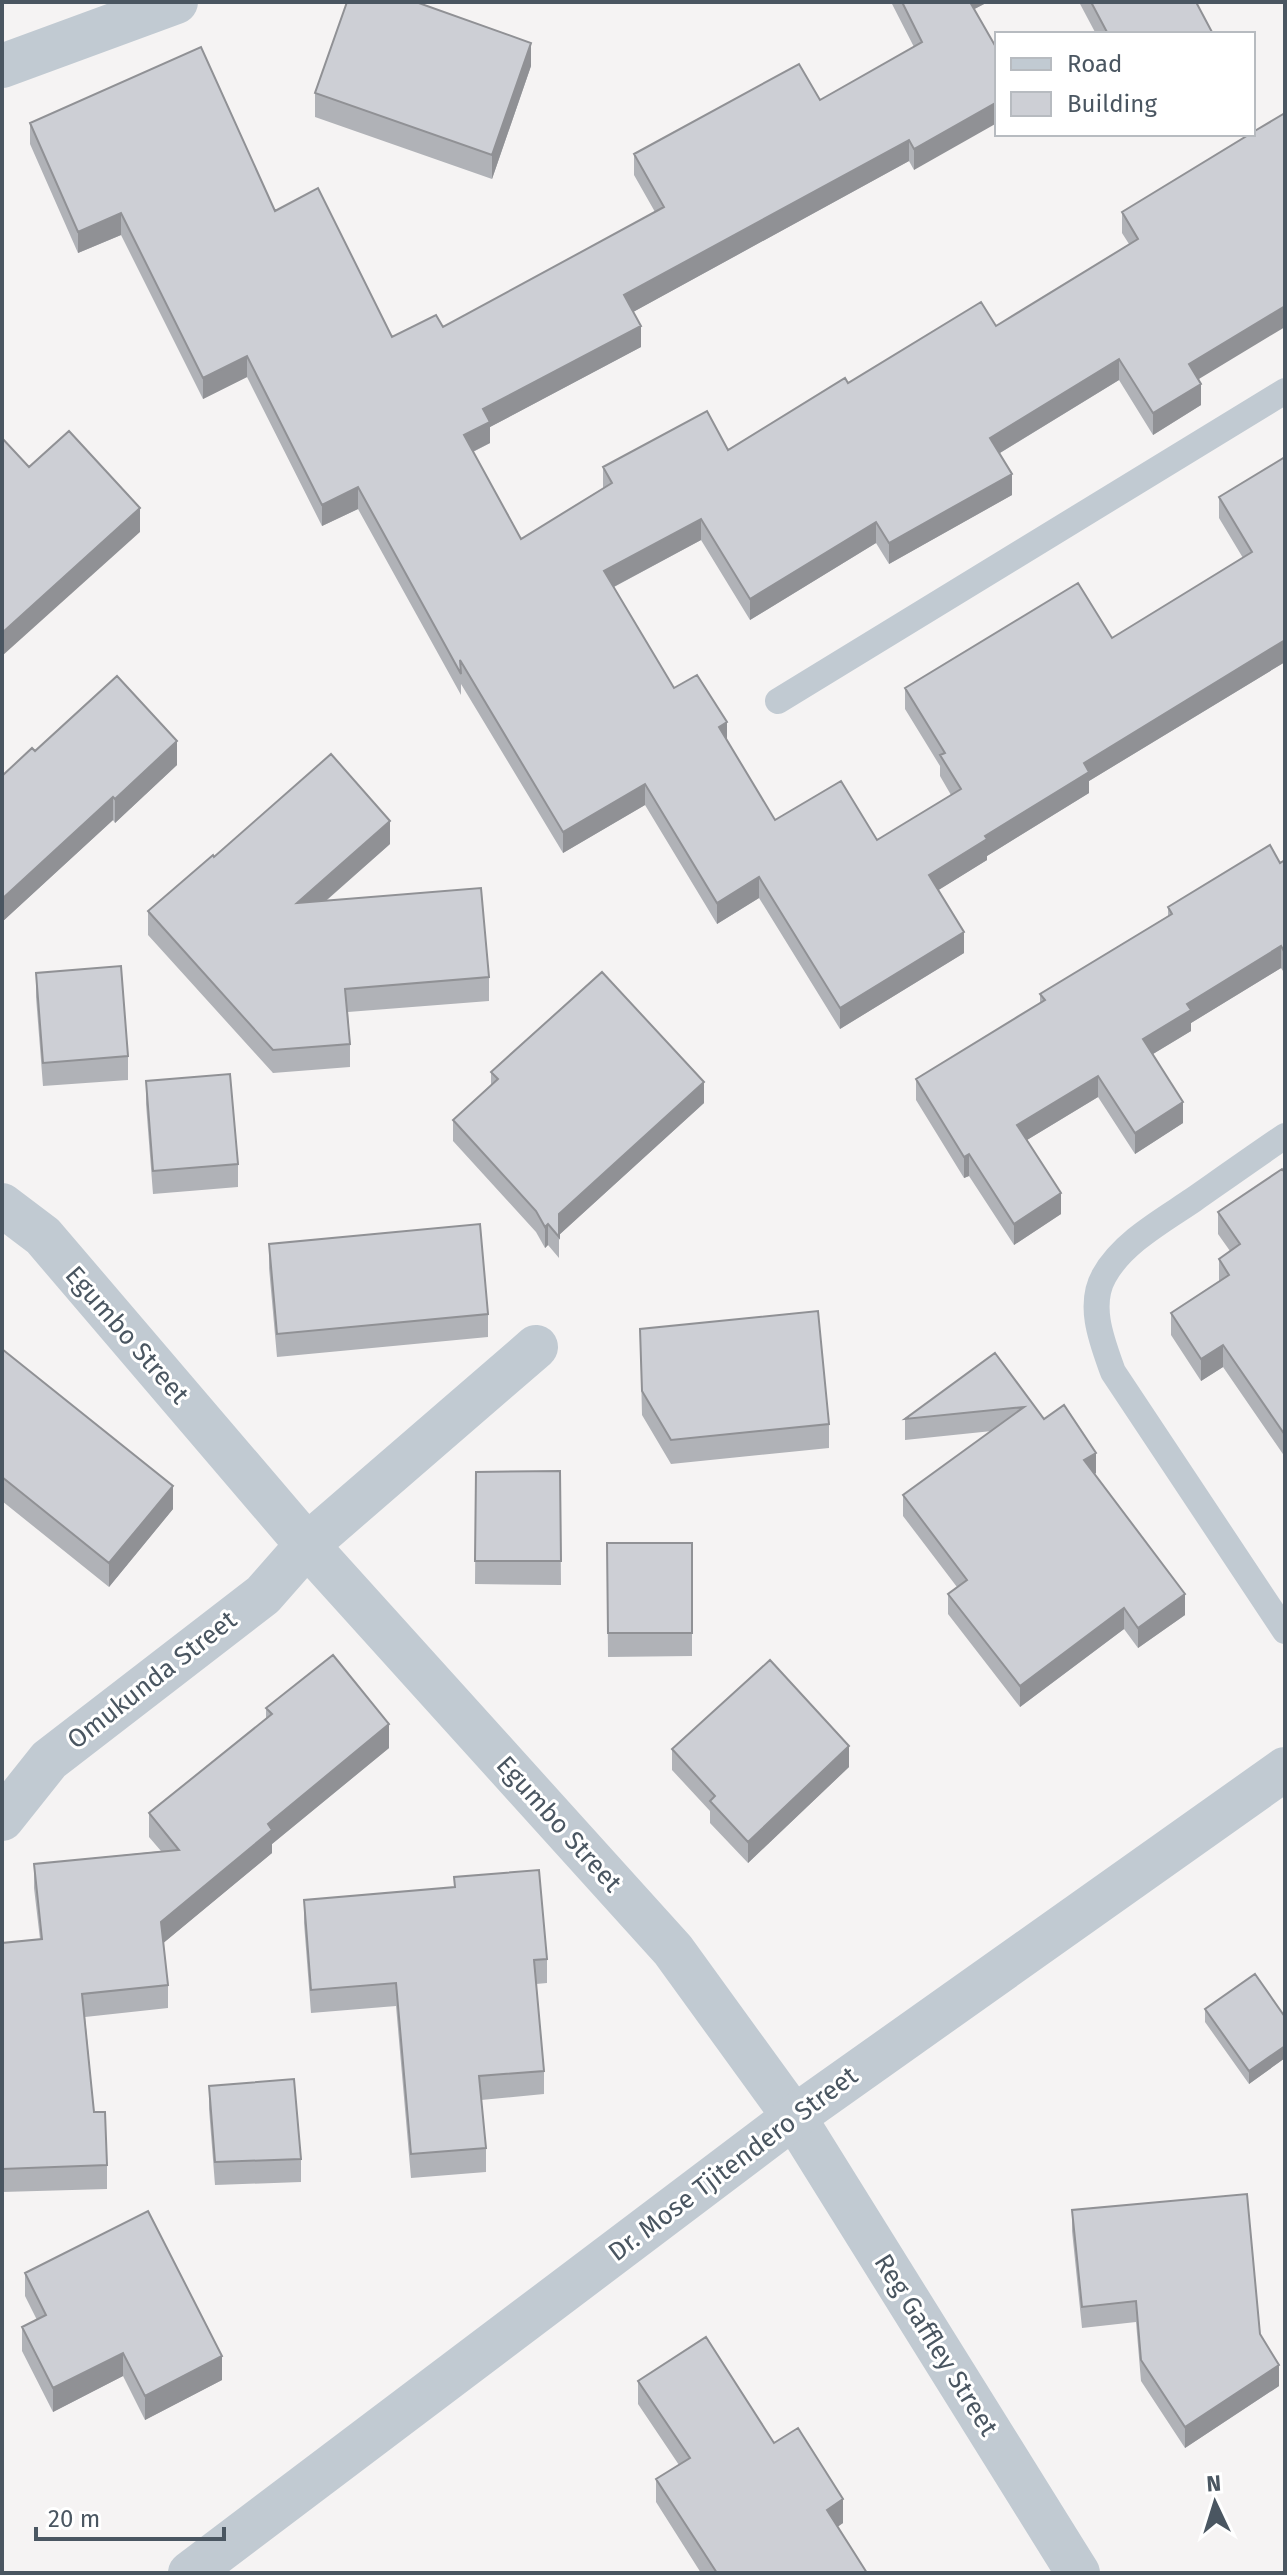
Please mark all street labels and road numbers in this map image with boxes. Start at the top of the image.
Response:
street label: Egumbo Street [59,1260,196,1411]
street label: Omukunda Street [61,1604,243,1756]
street label: Egumbo Street [490,1750,629,1899]
street label: Dr. Mose Tjitendero Street [602,2060,864,2268]
street label: Reg Gaffley Street [868,2248,1005,2442]

